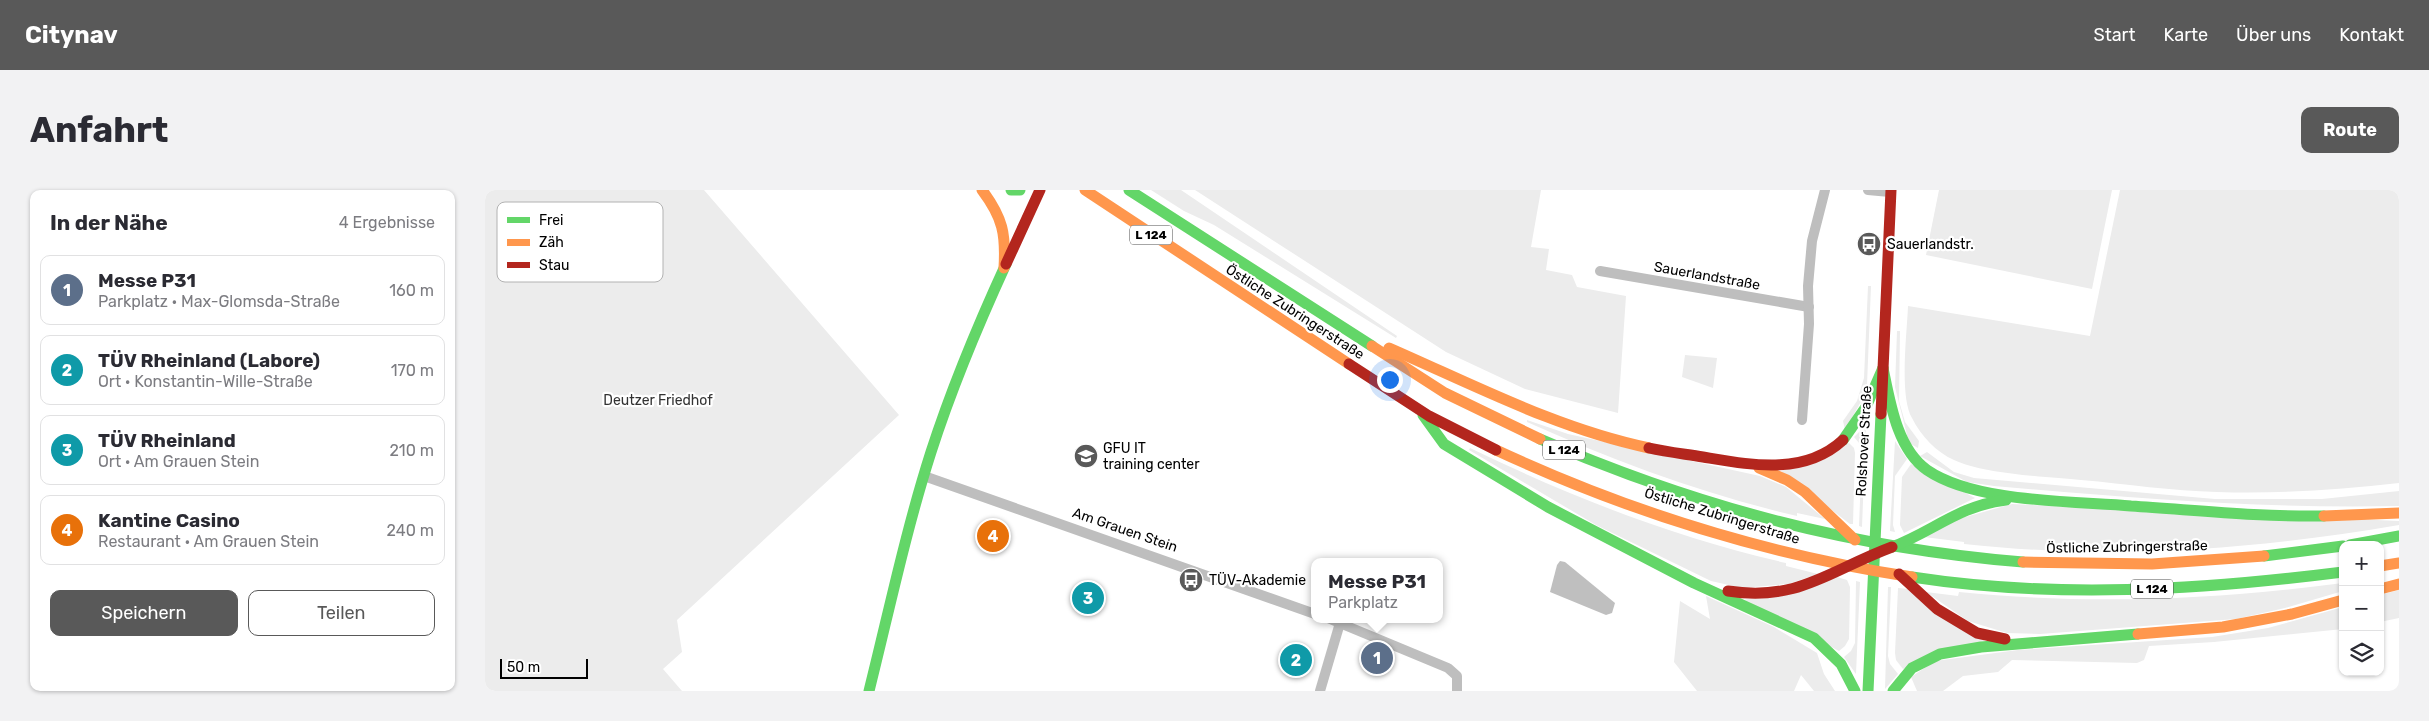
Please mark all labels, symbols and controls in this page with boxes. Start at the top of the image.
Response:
text: Citynav [25,21,118,49]
text: Start [2093,24,2136,46]
text: Karte [2164,24,2208,46]
text: Über uns [2236,24,2311,46]
text: Kontakt [2339,24,2404,46]
button: Route [2301,107,2399,153]
text: Anfahrt [30,109,168,151]
legend [497,202,663,282]
text: In der Nähe [50,210,168,235]
text: Frei [539,212,563,229]
text: 4 Ergebnisse [339,213,435,232]
road number: L 124 [1130,226,1172,244]
bus stop icon: Sauerlandstr. [1856,231,1882,257]
text: Zäh [539,234,564,251]
place label: Sauerlandstr. [1887,236,1974,253]
text: Stau [539,257,569,274]
street label: Sauerlandstraße [1653,258,1762,294]
street label: Östliche Zubringerstraße [1223,261,1368,363]
text: Messe P31 [98,269,196,292]
text: 1 [63,281,71,300]
text: 160 m [389,281,434,300]
text: Parkplatz · Max-Glomsda-Straße [98,292,340,311]
text: TÜV Rheinland (Labore) [98,349,320,372]
text: 2 [62,361,72,380]
text: 170 m [391,361,434,380]
your location [1377,367,1403,393]
text: Ort · Konstantin-Wille-Straße [98,372,313,391]
street label: Rolshover Straße [1853,385,1875,497]
park label: Deutzer Friedhof [603,392,713,409]
text: TÜV Rheinland [98,429,236,452]
place label: GFU IT training center [1103,440,1200,473]
road number: L 124 [1543,440,1585,460]
text: 3 [62,441,72,460]
text: 210 m [389,441,434,460]
school or university icon: GFU IT training center [1073,443,1099,469]
text: Ort · Am Grauen Stein [98,452,259,471]
street label: Östliche Zubringerstraße [1642,484,1802,548]
street label: Am Grauen Stein [1070,504,1180,556]
text: Kantine Casino [98,509,240,532]
pin: 4 [977,517,1009,555]
text: 4 [62,521,72,540]
text: 240 m [387,521,434,540]
text: Restaurant · Am Grauen Stein [98,532,319,551]
street label: Östliche Zubringerstraße [2046,537,2208,557]
map controls [2339,541,2384,676]
button: + [2339,541,2384,586]
popup [1311,558,1443,623]
bus stop icon: TÜV-Akademie [1178,567,1204,593]
text: Messe P31 [1328,570,1426,593]
place label: TÜV-Akademie [1209,572,1306,589]
pin: 3 [1072,579,1104,617]
road number: L 124 [2131,579,2173,598]
button: − [2339,586,2384,631]
button: Speichern [50,590,238,636]
button: Teilen [248,590,435,636]
text: Parkplatz [1328,593,1398,612]
button: layers [2339,631,2384,676]
pin: 1 [1361,639,1393,677]
pin: 2 [1280,641,1312,679]
scale bar [500,656,587,679]
text: 50 m [507,659,540,676]

